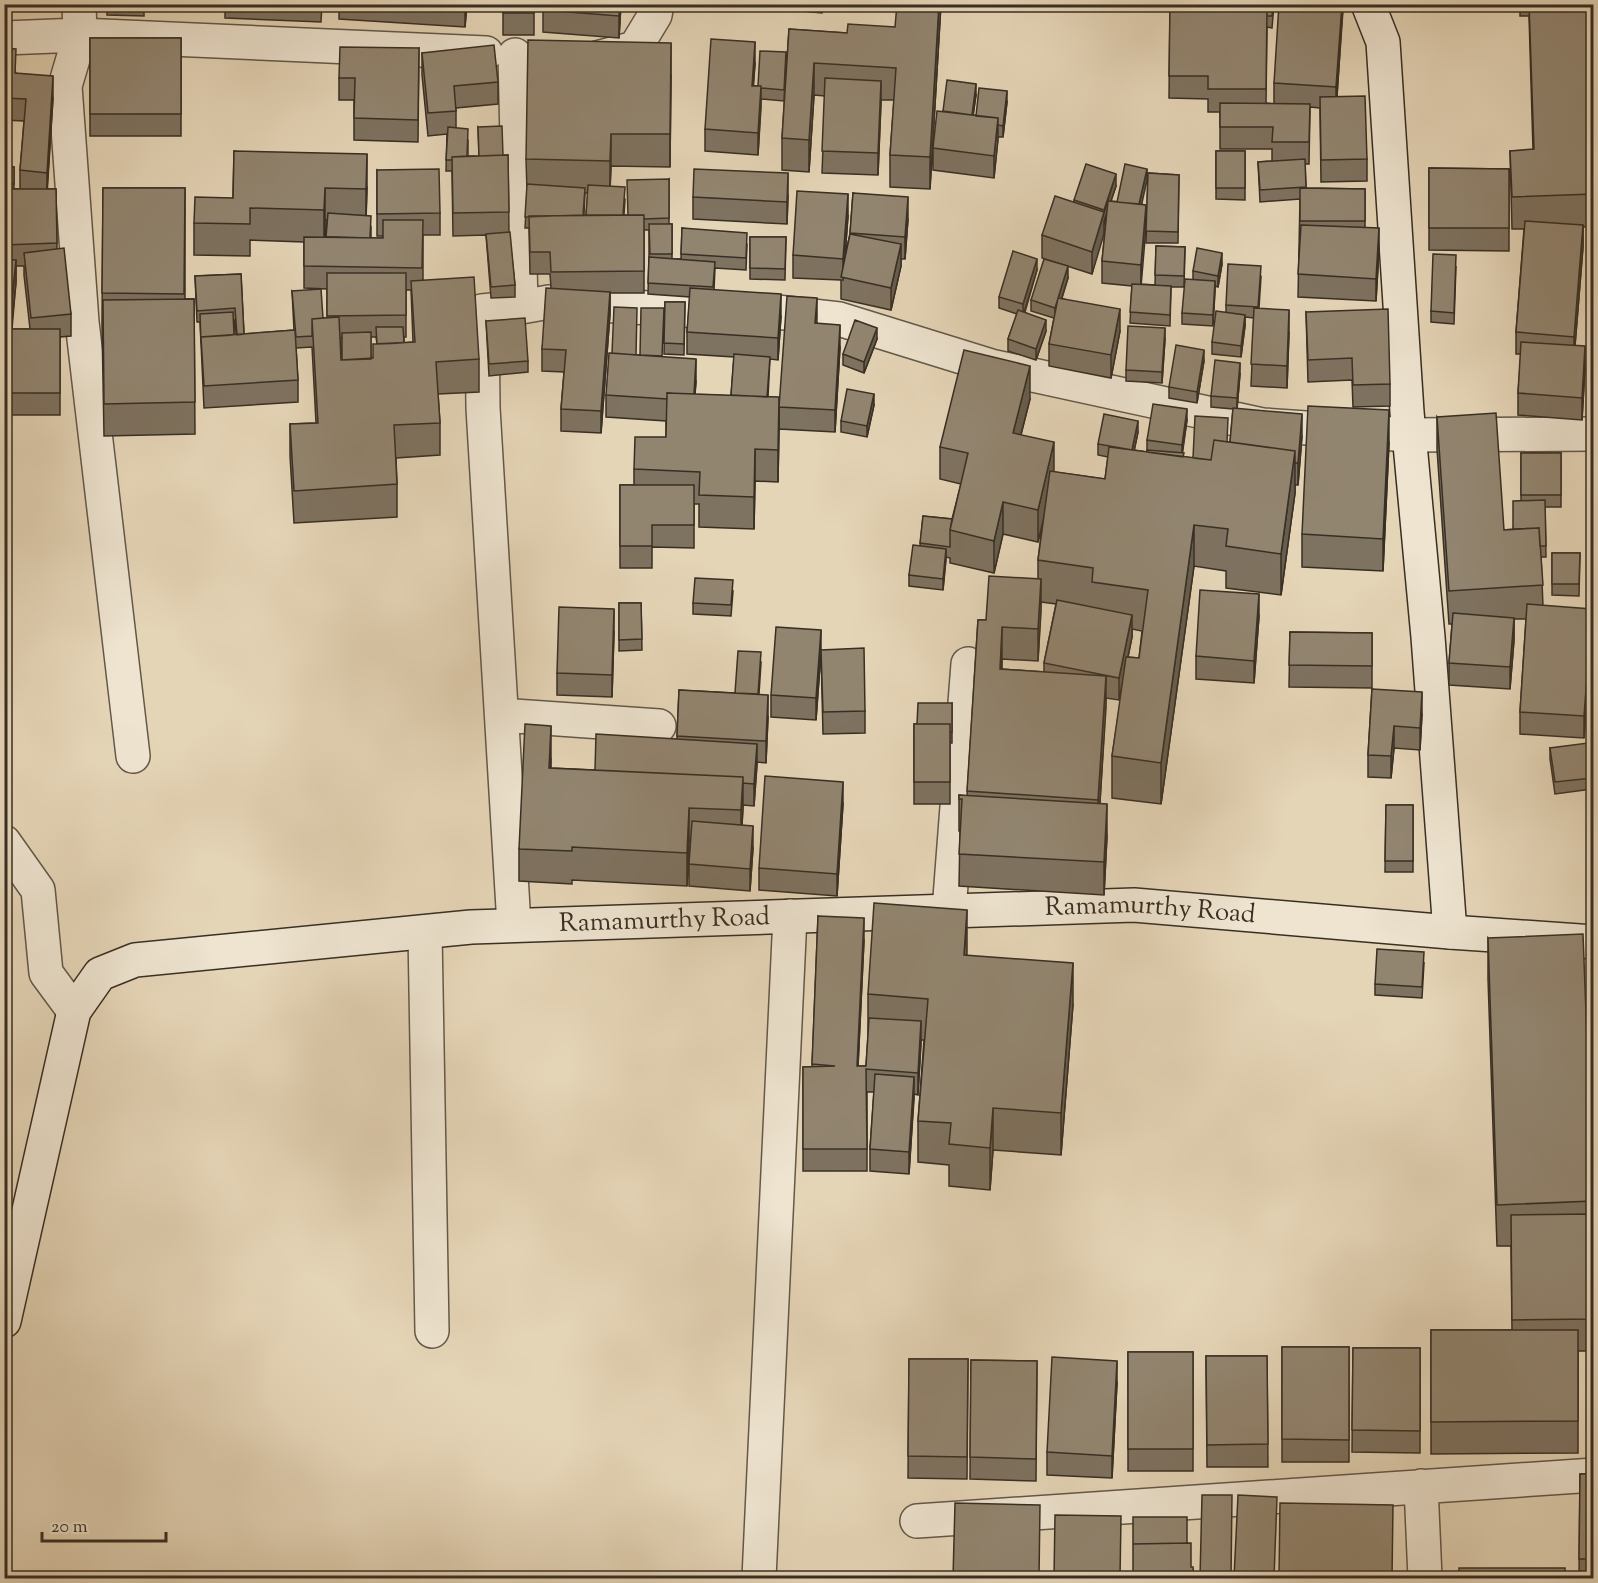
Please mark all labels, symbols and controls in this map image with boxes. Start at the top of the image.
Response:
street label: Ramamurthy Road [1044,886,1257,934]
street label: Ramamurthy Road [558,899,771,943]
scale bar [42,1505,166,1543]
text: 20 m [51,1515,88,1541]

